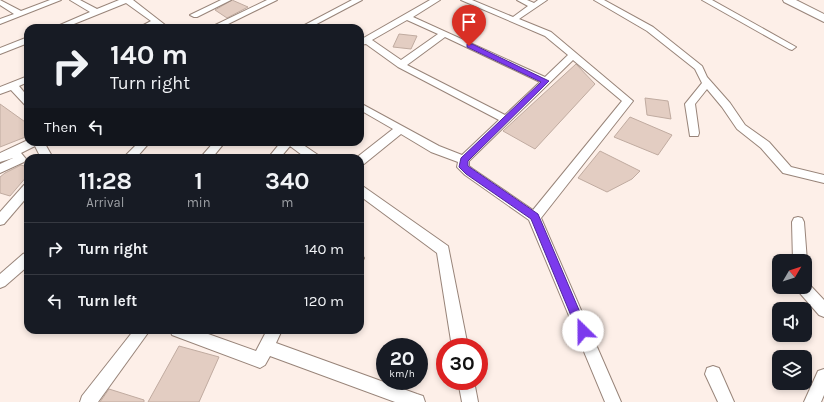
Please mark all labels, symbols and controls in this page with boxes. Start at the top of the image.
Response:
pin [452,5,486,46]
icon: arrive [458,11,480,33]
text: 140 m [110,38,188,71]
icon: right [44,40,96,92]
text: Turn right [110,72,190,94]
icon: left [85,116,107,138]
text: Then [44,118,77,136]
text: 11:28 [79,167,132,195]
text: 1 [194,167,203,195]
text: 340 [265,167,309,195]
text: Arrival [86,195,124,210]
text: min [187,195,211,210]
text: m [281,195,293,210]
icon: right [44,238,66,260]
text: Turn right [78,240,148,258]
text: 140 m [304,240,344,258]
north arrow [772,254,812,294]
map controls [772,254,812,390]
icon: left [44,290,66,312]
text: Turn left [78,292,137,310]
text: 120 m [304,292,344,310]
button: sound [772,302,812,342]
position arrow [562,310,604,352]
speed limit sign: 30 [436,338,488,390]
text: 20 [390,347,414,370]
button: layers [772,350,812,390]
text: km/h [389,368,415,380]

